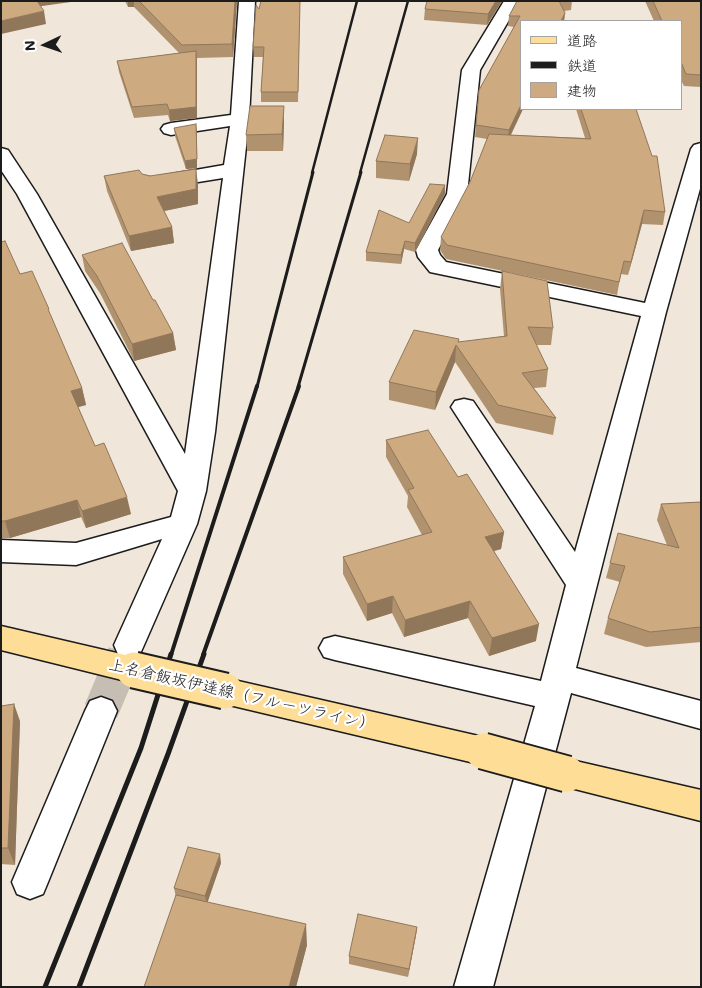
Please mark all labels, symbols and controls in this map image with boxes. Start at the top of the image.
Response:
north arrow [20,20,70,70]
legend [520,20,682,110]
text: 道路 [567,30,597,50]
text: N [20,40,39,52]
text: 鉄道 [567,55,597,75]
text: 建物 [567,80,597,100]
street label: 上名倉飯坂伊達線（フルーツライン） [107,655,377,735]

